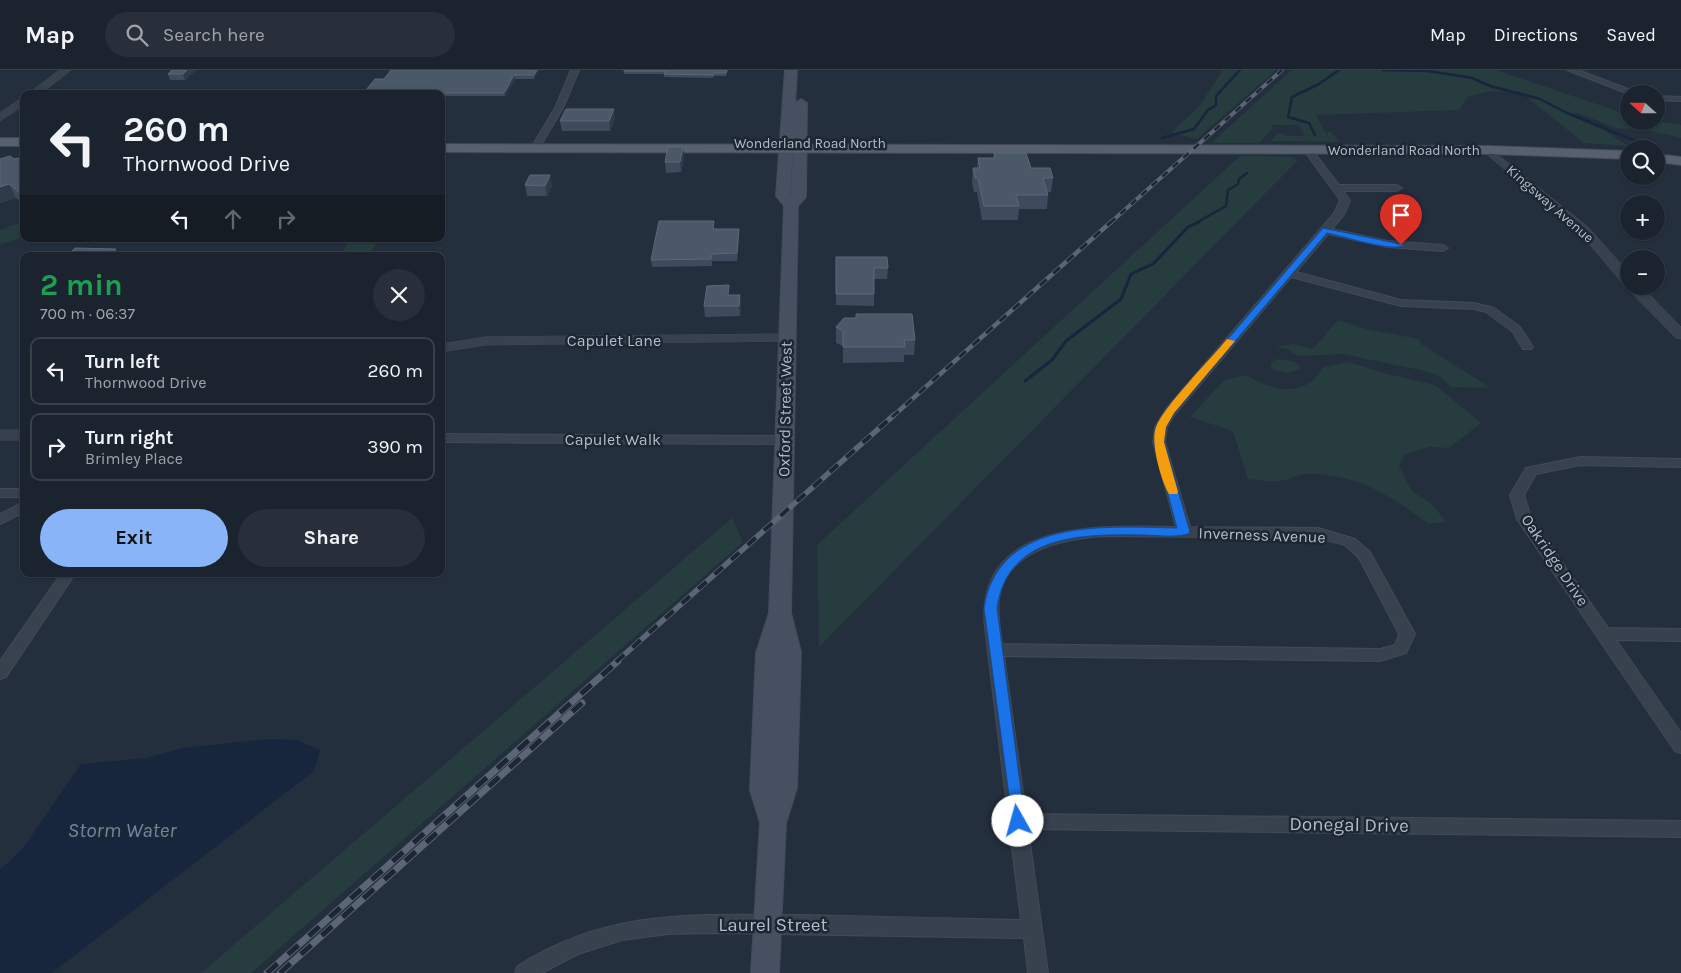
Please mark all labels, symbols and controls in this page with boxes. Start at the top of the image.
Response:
search box [105,12,455,57]
text: Map [25,21,75,49]
icon: search [123,21,151,49]
text: Search here [163,24,265,46]
text: Map [1430,24,1466,46]
text: Directions [1494,24,1578,46]
text: Saved [1606,24,1656,46]
north arrow [1620,85,1665,130]
map controls [1620,85,1665,295]
text: 260 m [123,109,230,150]
icon: left [40,110,105,175]
street label: Wonderland Road North [734,135,886,152]
button: search [1620,140,1665,185]
street label: Wonderland Road North [1328,142,1480,159]
text: Thornwood Drive [123,151,290,177]
street label: Kingsway Avenue [1503,161,1597,247]
pin [1380,194,1422,245]
button: + [1620,195,1665,240]
icon: arrive [1387,201,1415,229]
icon: left [166,205,194,233]
icon: ahead [219,205,247,233]
icon: right [272,205,300,233]
button: − [1620,250,1665,295]
text: 2 min [40,267,123,303]
button: close [373,269,425,321]
text: 700 m · 06:37 [40,304,135,323]
street label: Capulet Lane [567,331,661,350]
street label: Oxford Street West [774,341,796,477]
text: Turn left [85,351,160,373]
icon: left [42,357,70,385]
text: 260 m [368,360,423,382]
text: Thornwood Drive [85,373,207,392]
text: Turn right [85,427,174,449]
street label: Capulet Walk [565,430,661,449]
icon: right [42,433,70,461]
text: 390 m [367,436,423,458]
text: Brimley Place [85,449,183,468]
button: Exit [40,509,228,567]
button: Share [238,509,425,567]
street label: Oakridge Drive [1517,510,1593,610]
street label: Inverness Avenue [1198,523,1326,547]
position arrow [991,794,1043,846]
street label: Donegal Drive [1289,813,1409,837]
water label: Storm Water [67,818,177,842]
street label: Laurel Street [718,914,828,936]

